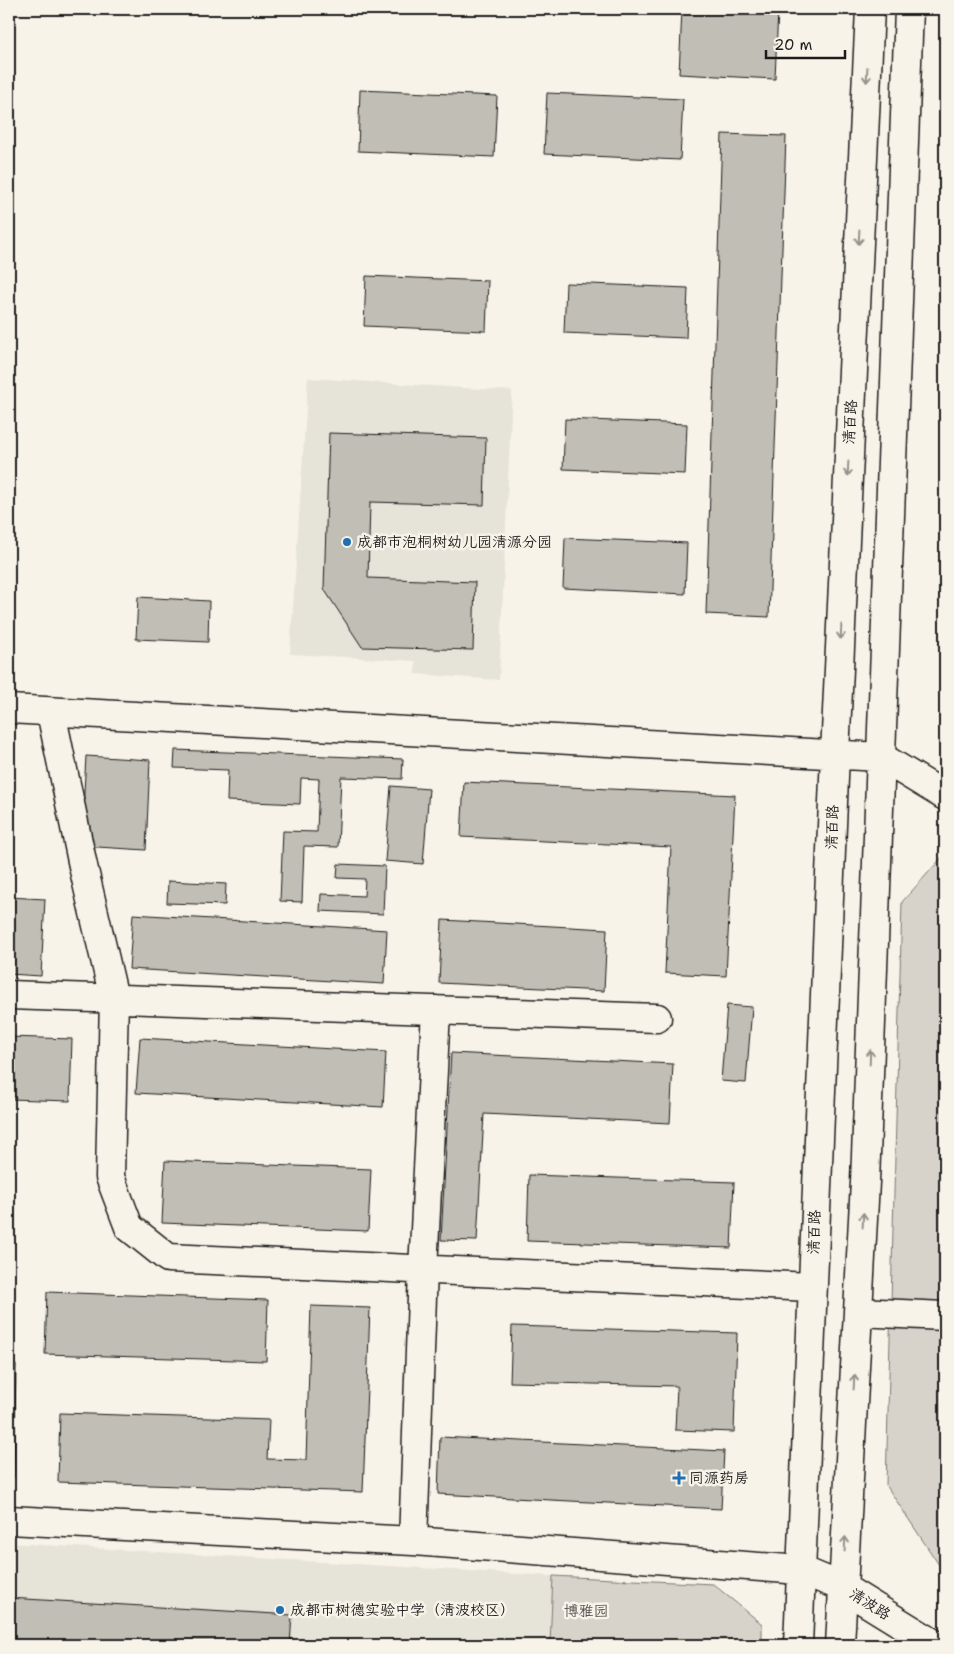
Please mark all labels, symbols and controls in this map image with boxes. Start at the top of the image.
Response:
scale bar [766,28,845,60]
text: 20 m [774,35,813,55]
one-way arrow [862,67,871,83]
one-way arrow [855,229,864,245]
street label: 清百路 [839,399,861,445]
one-way arrow [844,461,853,477]
place label: 成都市泡桐树幼儿园清源分园 [357,532,552,552]
marker: 成都市泡桐树幼儿园清源分园 [341,536,353,548]
one-way arrow [836,624,845,640]
street label: 清百路 [821,804,843,850]
one-way arrow [865,1050,874,1066]
street label: 清百路 [803,1209,825,1255]
one-way arrow [858,1212,867,1228]
one-way arrow [849,1374,858,1390]
place label: 同源药房 [689,1468,749,1488]
marker: 同源药房 [673,1472,685,1484]
one-way arrow [840,1536,849,1552]
street label: 清波路 [846,1584,894,1624]
place label: 成都市树德实验中学（清波校区） [290,1600,515,1620]
park label: 博雅园 [563,1601,609,1621]
marker: 成都市树德实验中学（清波校区） [274,1604,286,1616]

